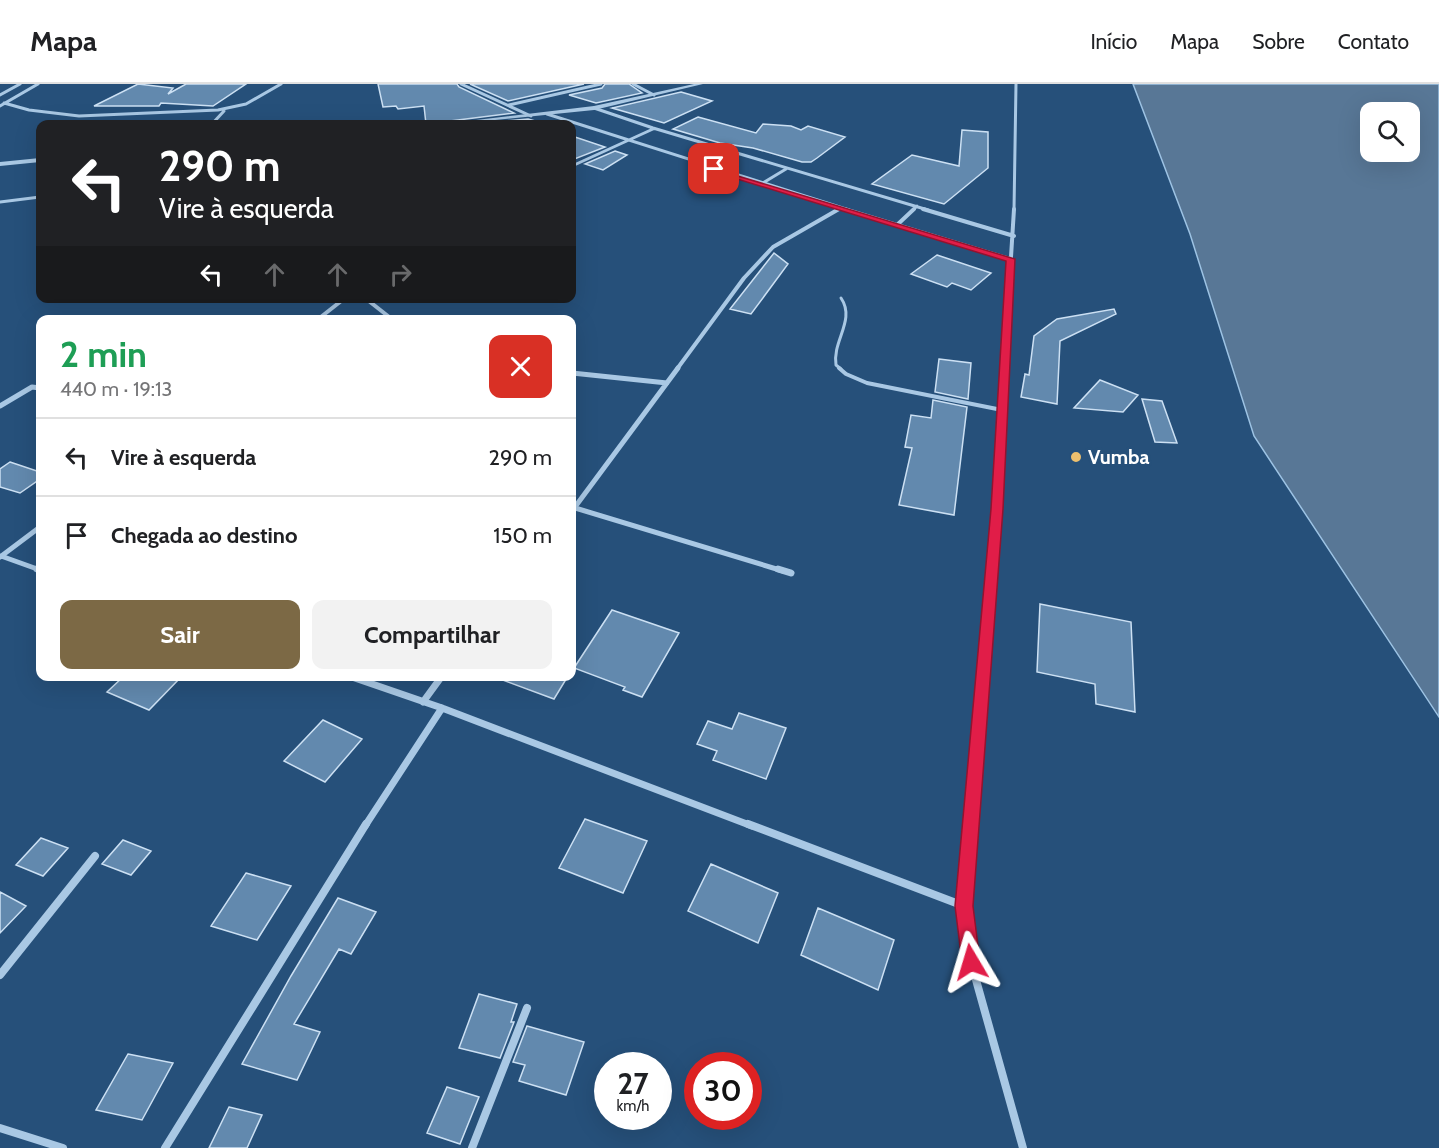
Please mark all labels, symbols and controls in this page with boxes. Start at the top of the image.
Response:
text: Mapa [30,24,97,58]
text: Início [1090,29,1137,54]
text: Mapa [1170,29,1219,54]
text: Sobre [1252,29,1305,54]
text: Contato [1338,29,1409,54]
map controls [1360,102,1420,162]
button: search [1360,102,1420,162]
text: 290 m [159,140,280,192]
pin [688,143,739,194]
icon: left [60,144,138,222]
icon: arrive [697,152,730,185]
text: Vire à esquerda [159,192,334,225]
icon: left [195,258,228,291]
icon: ahead [258,258,291,291]
icon: ahead [321,258,354,291]
icon: right [384,258,417,291]
text: 2 min [60,332,147,376]
button: close [489,335,552,398]
text: 440 m · 19:13 [60,377,172,401]
icon: left [60,441,93,474]
text: Vire à esquerda [111,444,256,471]
text: 290 m [488,444,552,471]
place label: Vumba [1088,445,1150,469]
marker: Vumba [1069,450,1083,464]
icon: arrive [60,519,93,552]
text: Chegada ao destino [111,522,297,549]
text: 150 m [493,522,552,549]
button: Sair [60,600,300,669]
button: Compartilhar [312,600,552,669]
position arrow [939,930,1003,994]
speed limit sign: 30 [684,1052,762,1130]
text: 27 [617,1065,649,1102]
text: km/h [617,1097,649,1115]

